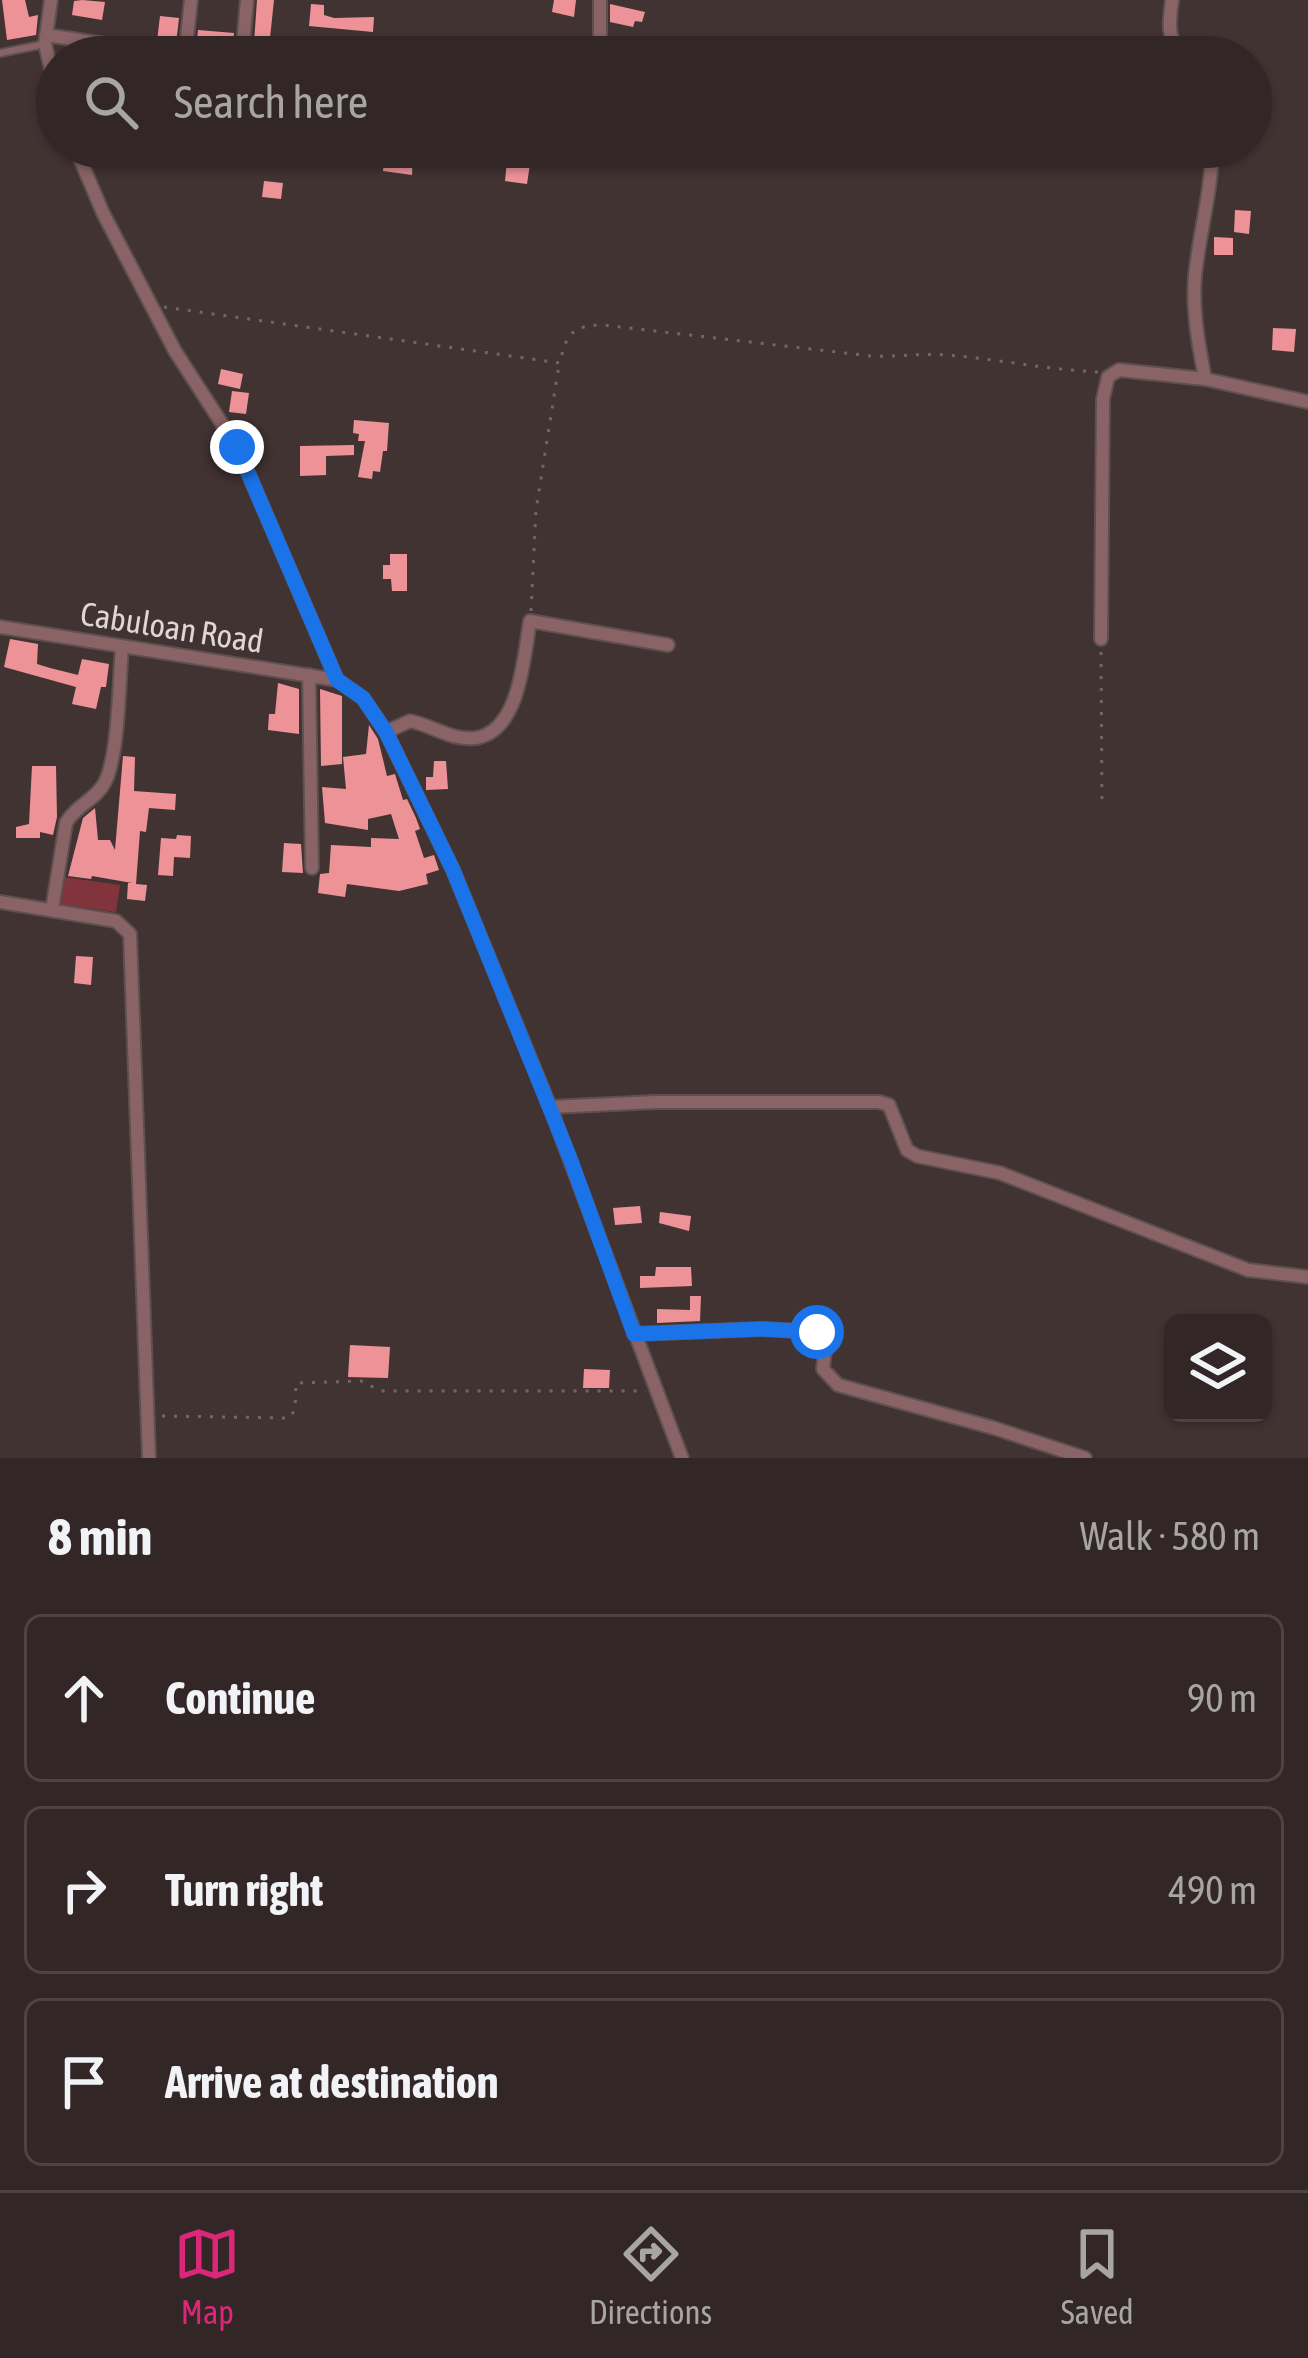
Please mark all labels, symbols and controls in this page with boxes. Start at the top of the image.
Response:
search box [36,36,1272,168]
icon: search [78,69,144,135]
text: Search here [174,76,368,128]
route end [210,420,264,474]
street label: Cabuloan Road [78,594,266,660]
route start [790,1305,844,1359]
map controls [1164,1314,1272,1422]
button: layers [1164,1314,1272,1422]
text: 8 min [48,1507,152,1566]
text: Walk · 580 m [1080,1514,1260,1558]
icon: ahead [51,1665,117,1731]
text: Continue [165,1672,316,1724]
text: 90 m [1187,1676,1257,1720]
icon: right [51,1857,117,1923]
text: Turn right [165,1864,323,1916]
text: 490 m [1169,1868,1257,1912]
icon: arrive [51,2049,117,2115]
text: Arrive at destination [165,2056,499,2108]
tab: Map [174,2221,240,2331]
tab: Directions [589,2221,712,2331]
tab: Saved [1061,2221,1134,2331]

